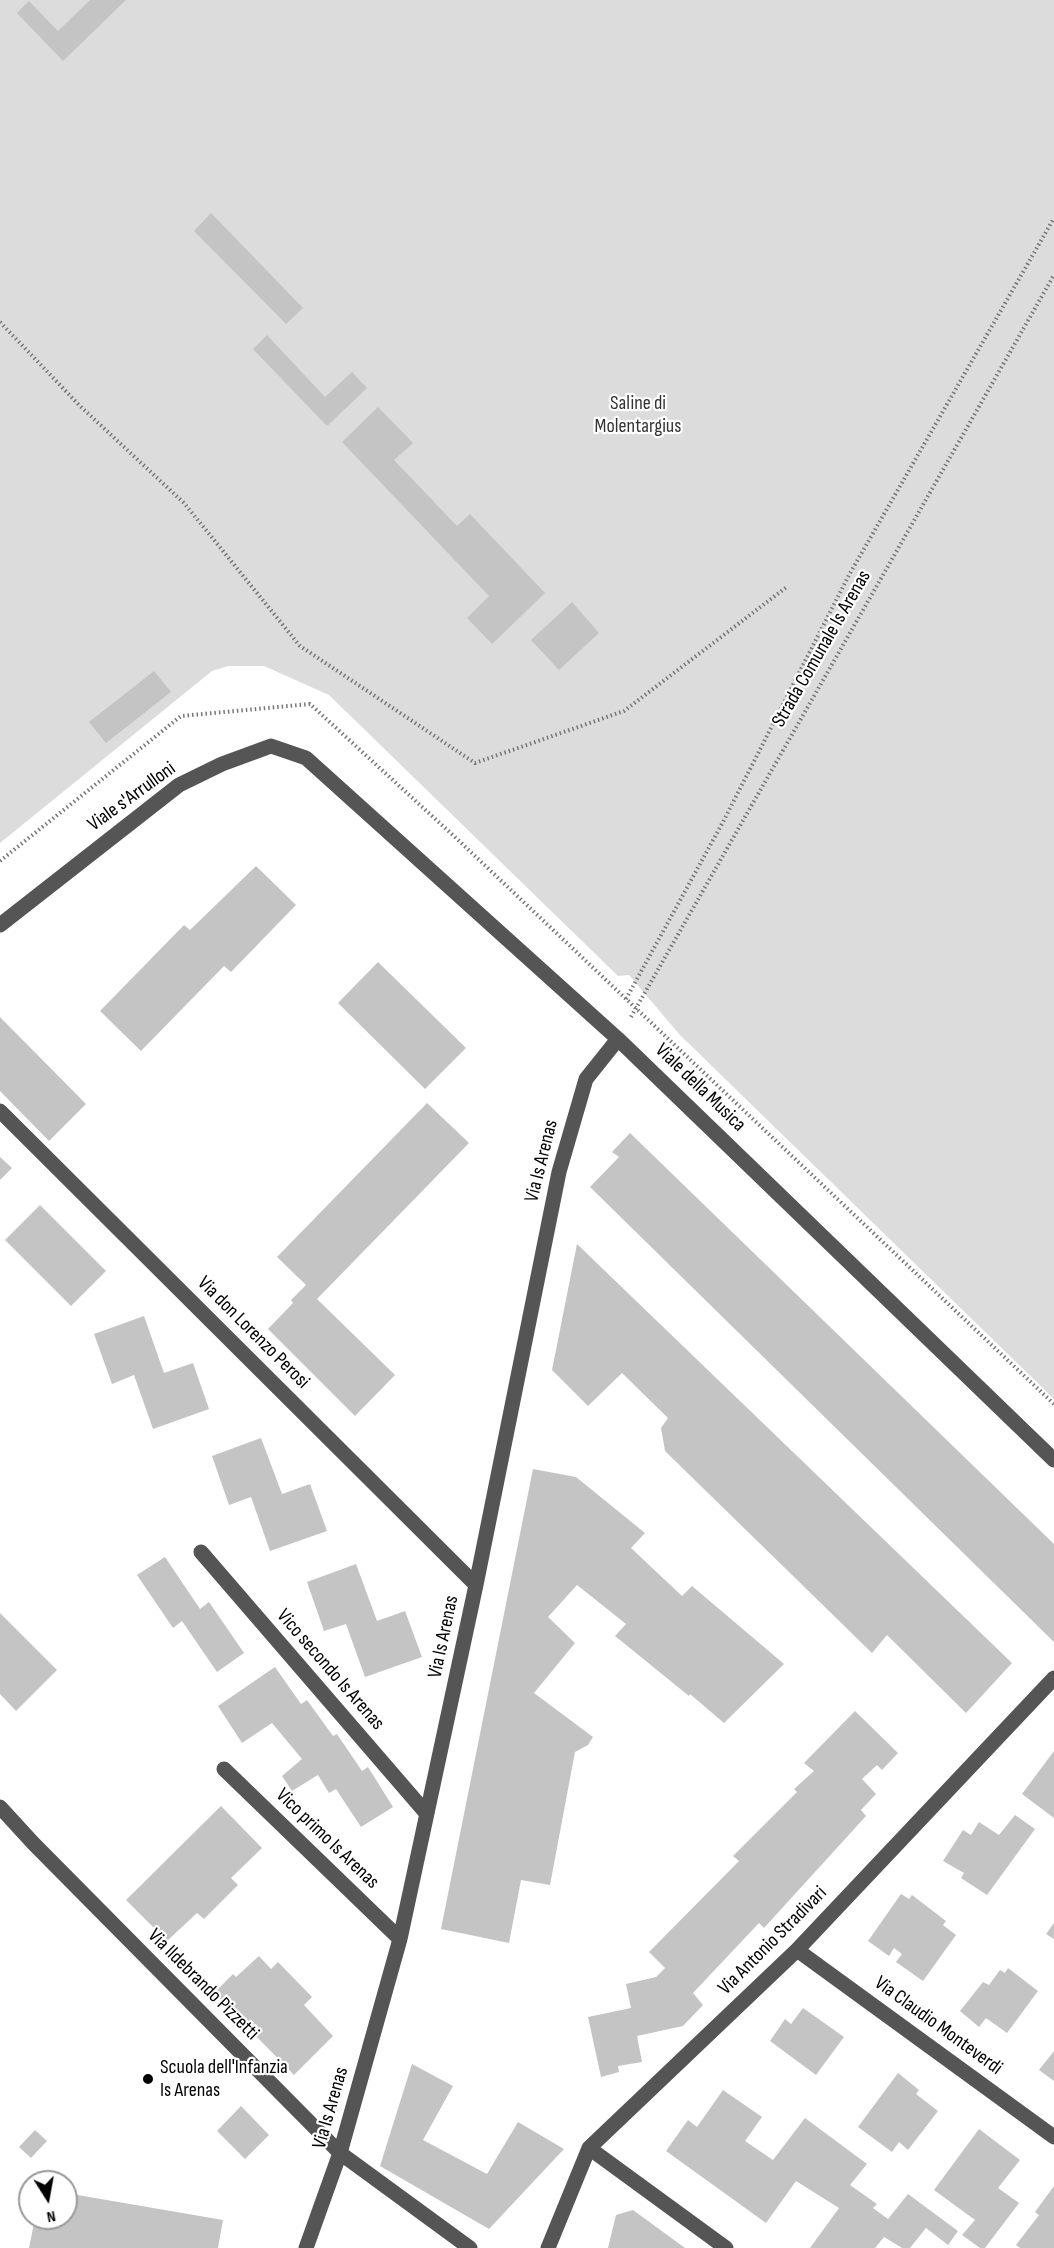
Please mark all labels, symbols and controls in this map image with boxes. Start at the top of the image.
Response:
park label: Saline di Molentargius [595,392,681,439]
street label: Strada Comunale Is Arenas [767,566,877,732]
street label: Viale s'Arrulloni [83,757,181,837]
street label: Viale della Musica [650,1039,750,1137]
street label: Via Is Arenas [520,1117,564,1205]
street label: Via don Lorenzo Perosi [192,1272,314,1394]
street label: Via Is Arenas [424,1594,464,1680]
street label: Vico secondo Is Arenas [271,1605,389,1735]
street label: Vico primo Is Arenas [270,1784,384,1894]
street label: Via Antonio Stradivari [714,1882,832,2000]
street label: Via Ildebrando Pizzetti [142,1924,264,2046]
street label: Via Claudio Monteverdi [869,1971,1007,2081]
place label: Scuola dell'Infanzia Is Arenas [160,2056,288,2103]
street label: Via Is Arenas [308,2064,354,2152]
marker: Scuola dell'Infanzia Is Arenas [141,2072,155,2086]
north arrow [18,2170,78,2230]
text: N [45,2206,57,2226]

